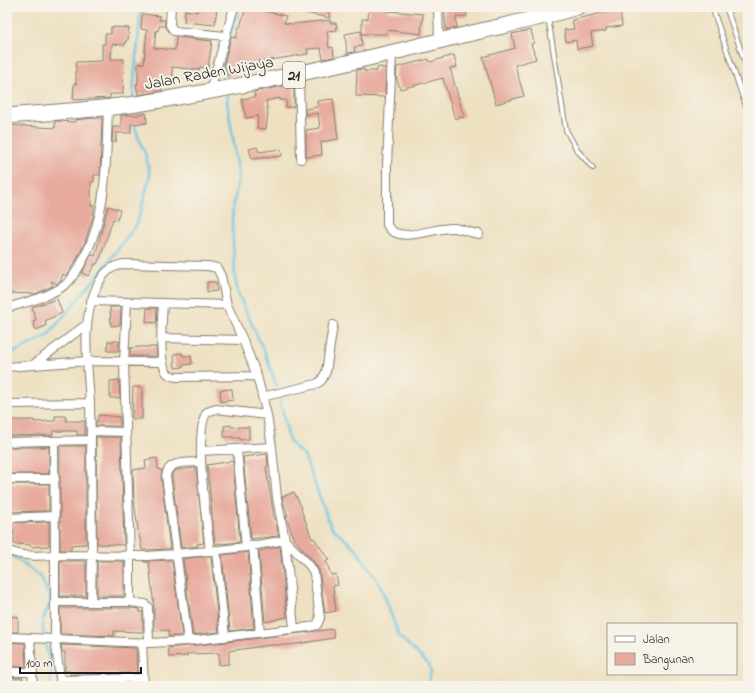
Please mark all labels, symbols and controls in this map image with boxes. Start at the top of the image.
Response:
street label: Jalan Raden Wijaya [143,51,276,97]
road number: 21 [283,62,305,88]
legend [607,623,737,675]
text: Jalan [643,631,670,649]
scale bar [20,649,141,675]
text: Bangunan [642,651,694,670]
text: 100 m [26,655,53,673]

